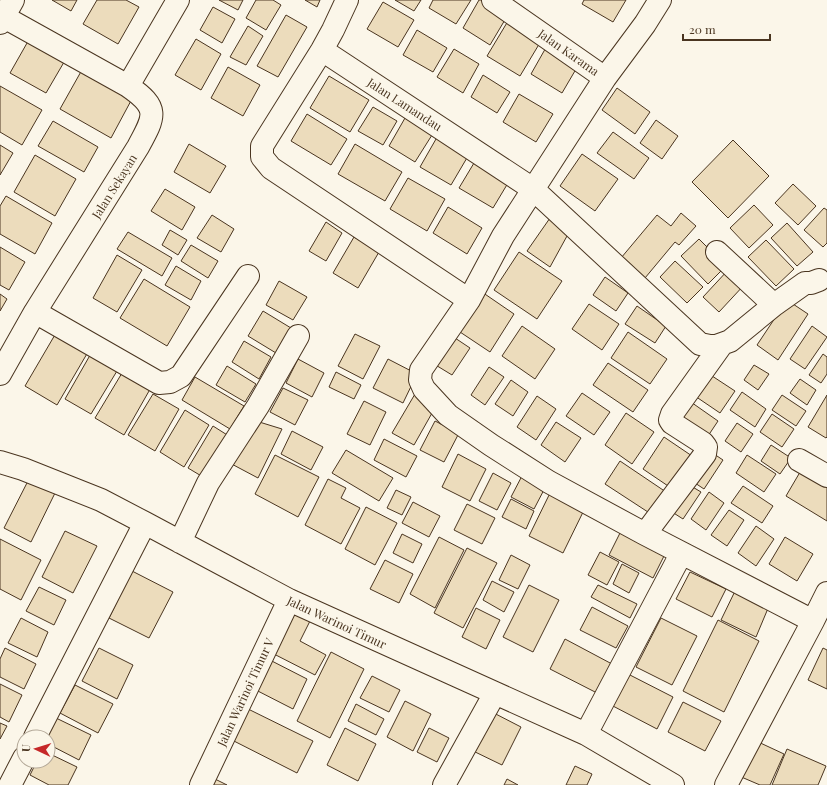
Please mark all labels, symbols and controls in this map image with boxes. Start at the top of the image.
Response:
scale bar [683,16,770,42]
text: 20 m [689,21,716,37]
street label: Jalan Karama [535,25,603,79]
street label: Jalan Lamandau [364,73,445,134]
street label: Jalan Sekayan [87,151,140,222]
street label: Jalan Warinoi Timur [284,592,390,652]
street label: Jalan Warinoi Timur V [212,635,277,750]
north arrow [16,729,56,769]
text: U [18,744,33,753]

